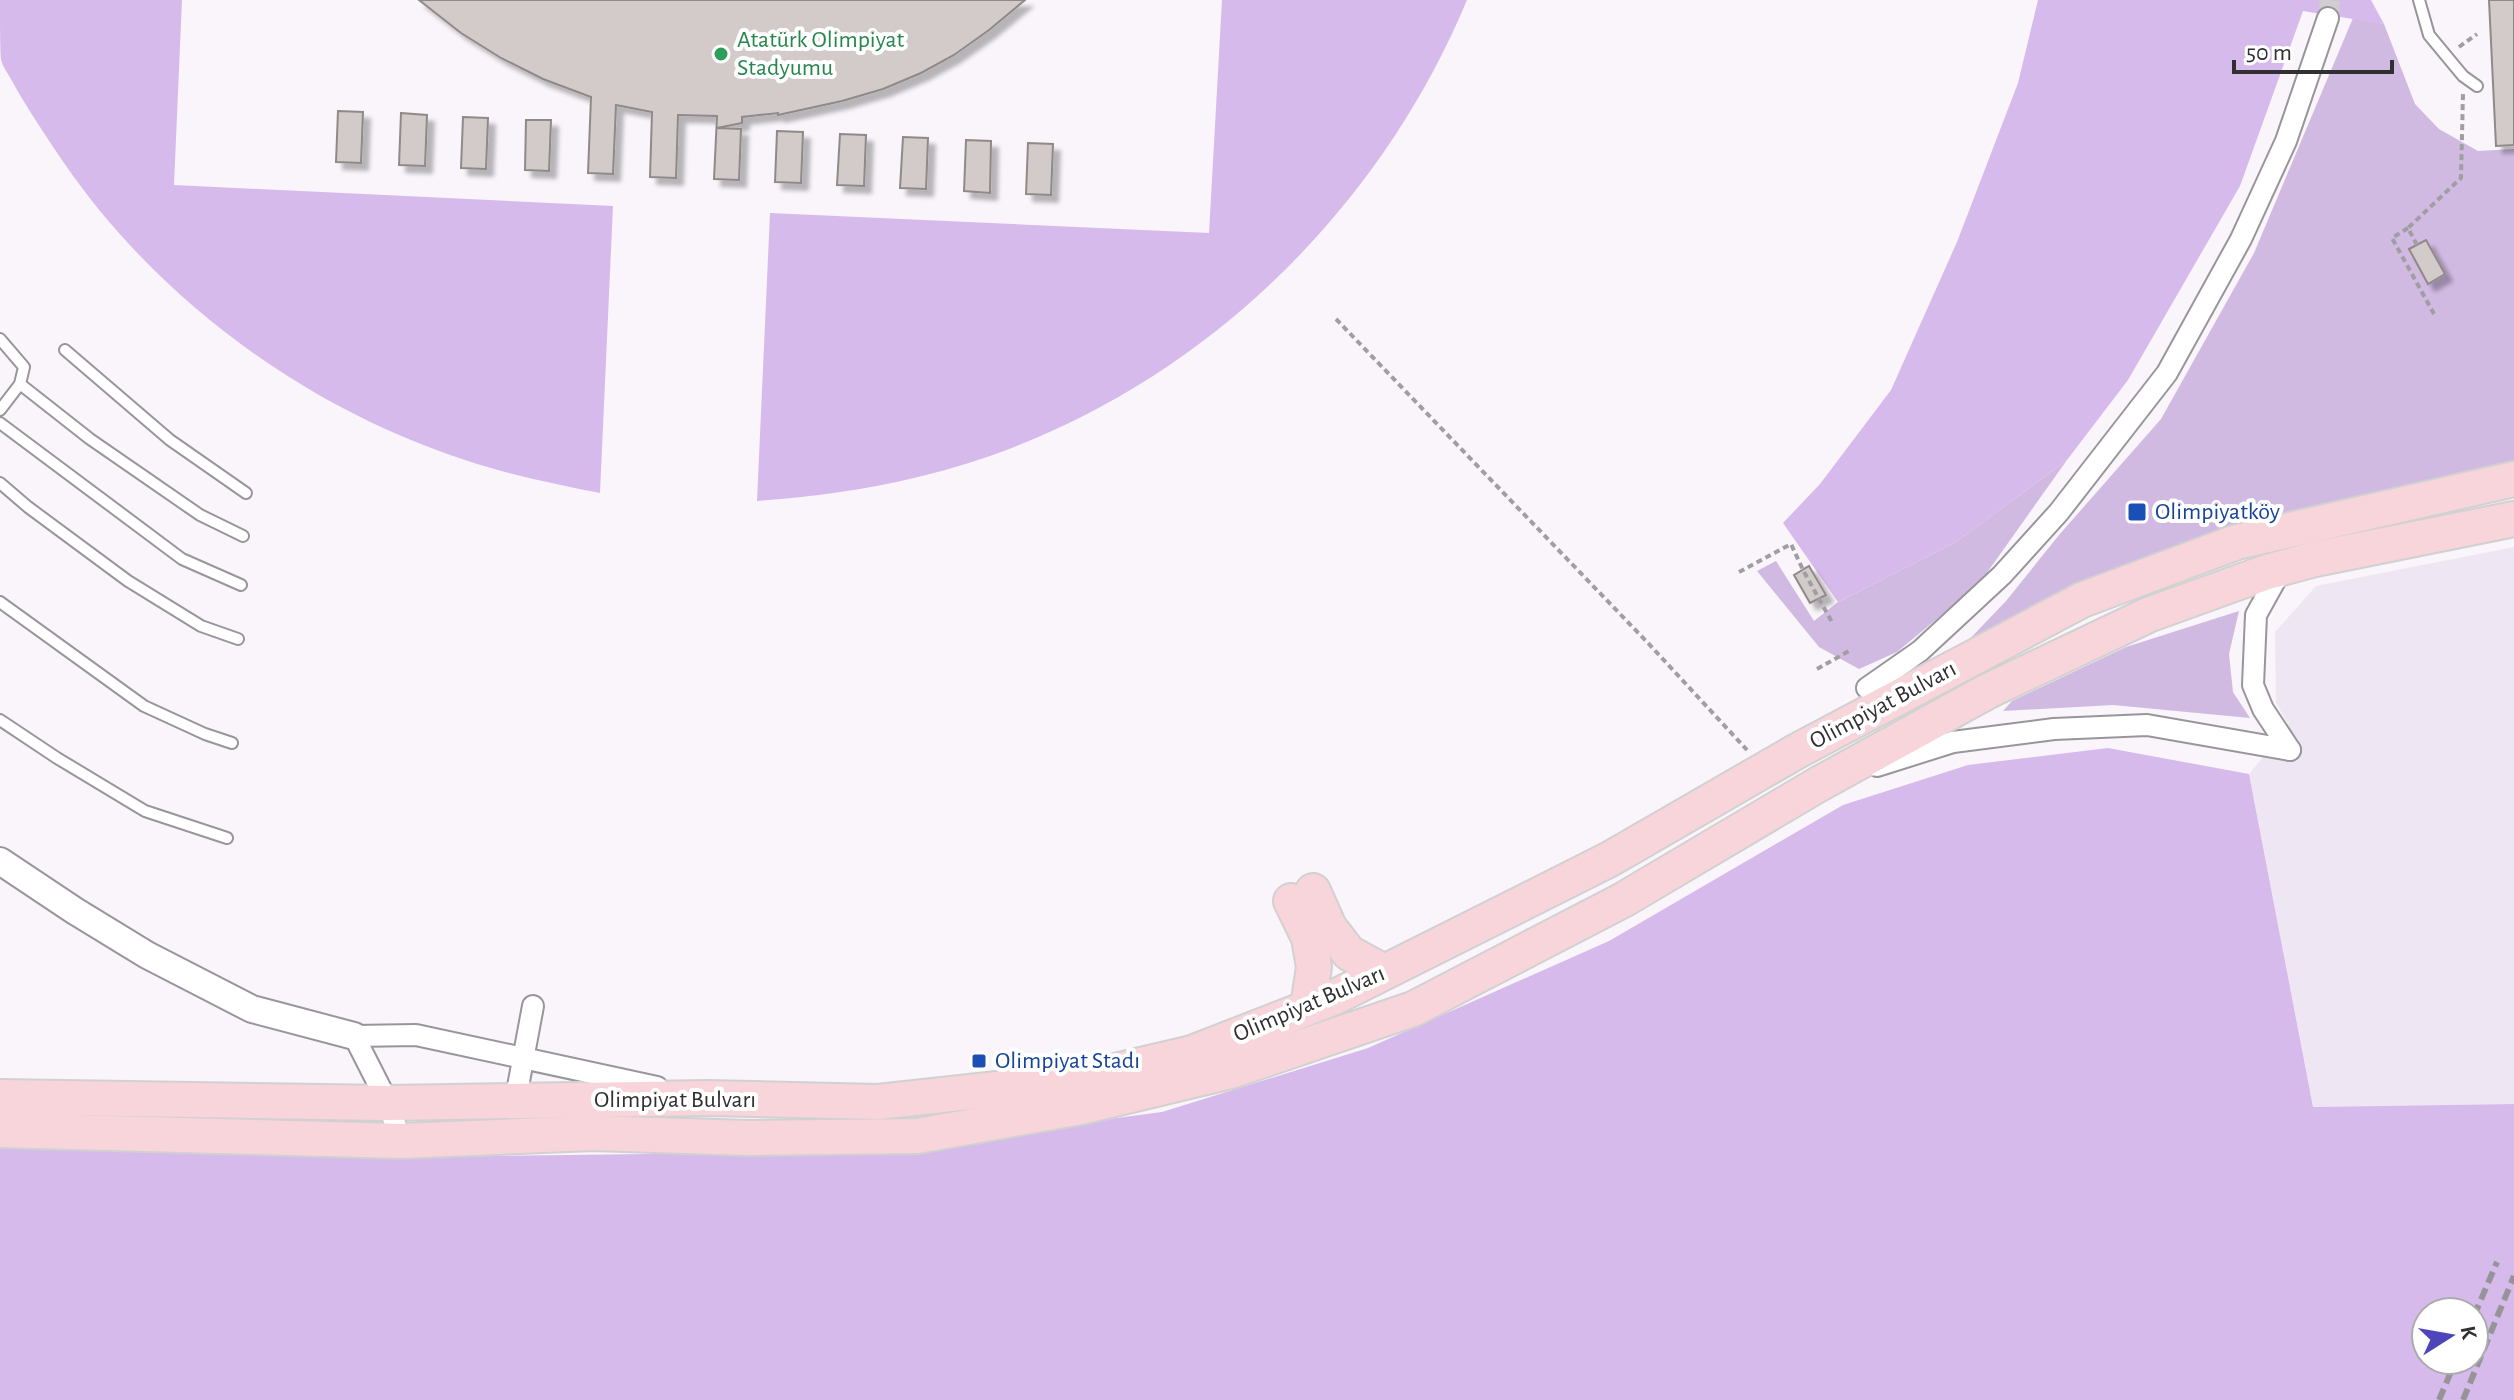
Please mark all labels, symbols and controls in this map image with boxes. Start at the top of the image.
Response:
scale bar [2234,24,2392,74]
place label: Atatürk Olimpiyat Stadyumu [737,28,905,80]
text: 50 m [2246,41,2292,65]
marker: Atatürk Olimpiyat Stadyumu [712,45,730,63]
place label: Olimpiyatköy [2155,500,2280,524]
marker: Olimpiyatköy [2126,501,2148,523]
street label: Olimpiyat Bulvarı [1806,656,1960,754]
street label: Olimpiyat Bulvarı [1230,961,1388,1047]
place label: Olimpiyat Stadı [995,1049,1140,1073]
marker: Olimpiyat Stadı [970,1052,988,1070]
street label: Olimpiyat Bulvarı [594,1088,756,1112]
north arrow [2410,1296,2490,1376]
text: K [2457,1324,2481,1342]

